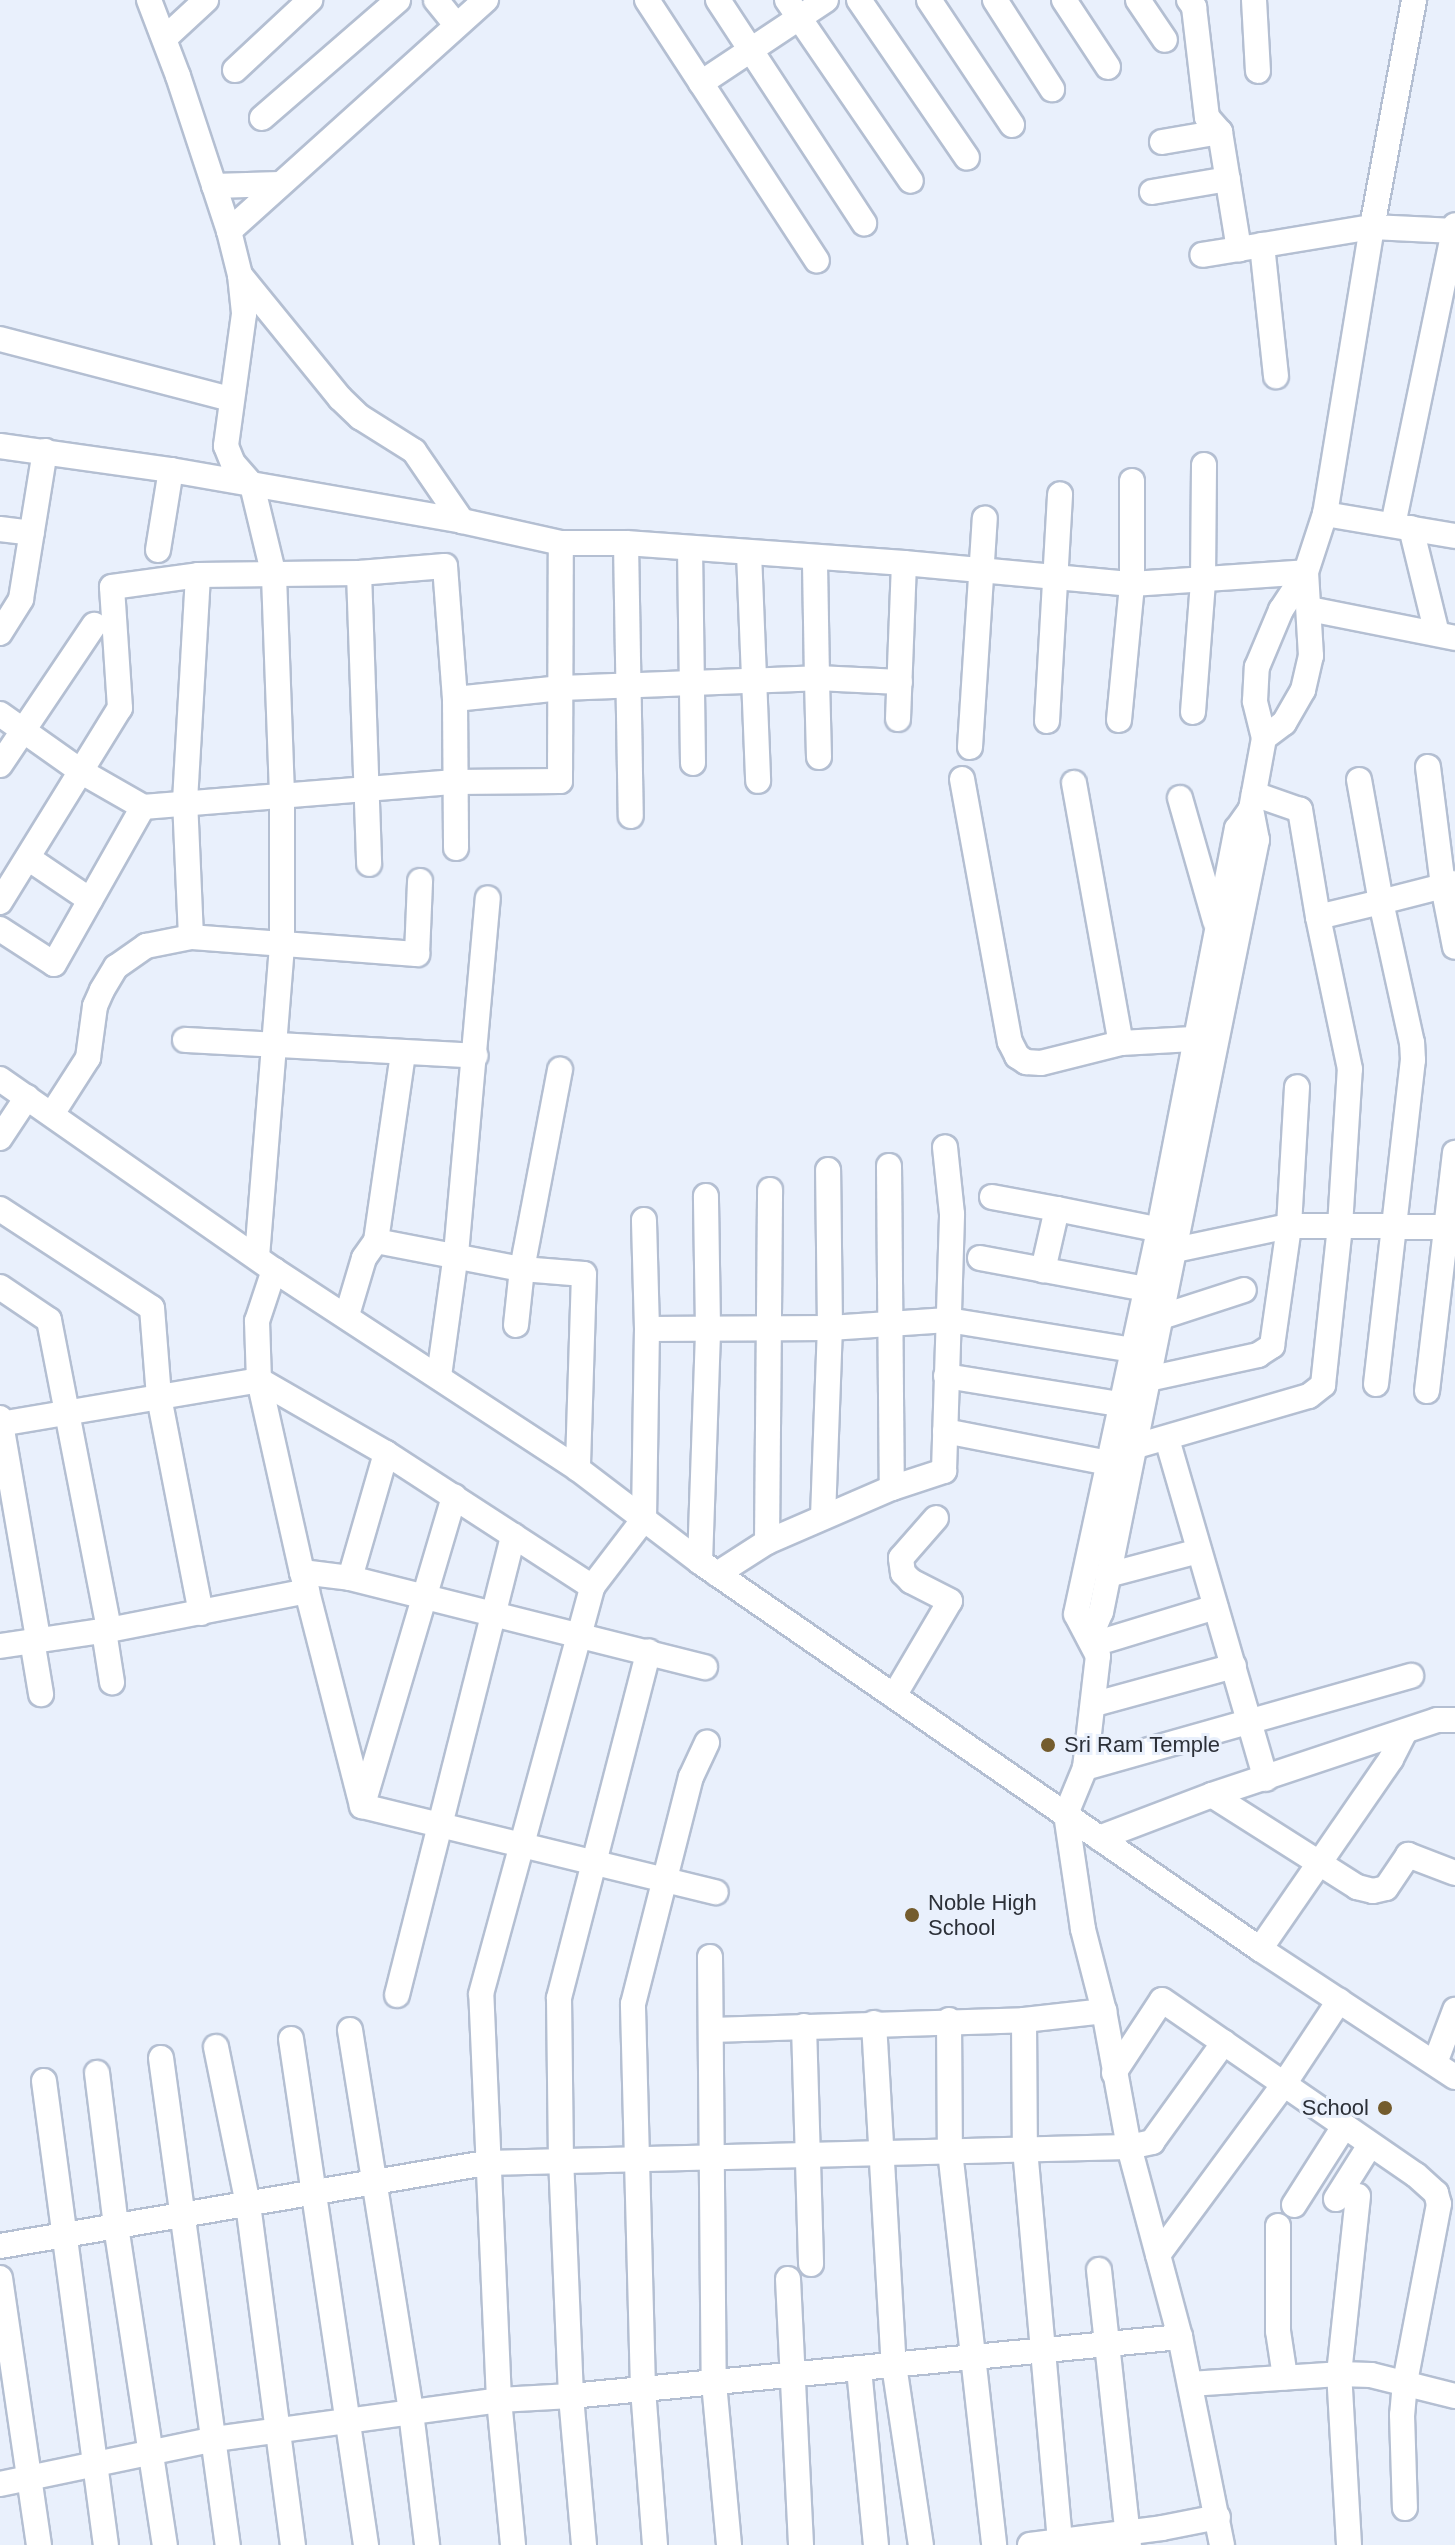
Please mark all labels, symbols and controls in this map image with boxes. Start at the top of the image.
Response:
place label: Sri Ram Temple [1064,1732,1220,1758]
marker: Sri Ram Temple [1039,1736,1057,1754]
place label: Noble High School [928,1889,1037,1940]
marker: Noble High School [903,1906,921,1924]
place label: School [1302,2095,1369,2121]
marker: School [1376,2099,1394,2117]

